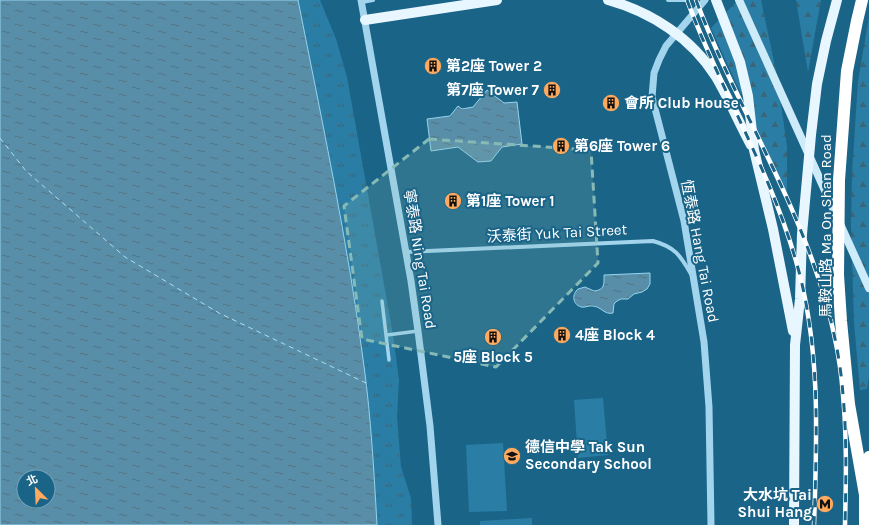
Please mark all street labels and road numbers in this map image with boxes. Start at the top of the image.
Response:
street label: 馬鞍山路 Ma On Shan Road [817,134,835,318]
street label: 恆泰路 Hang Tai Road [677,178,723,324]
street label: 寧泰路 Ning Tai Road [400,188,440,330]
street label: 沃泰街 Yuk Tai Street [486,220,628,246]

